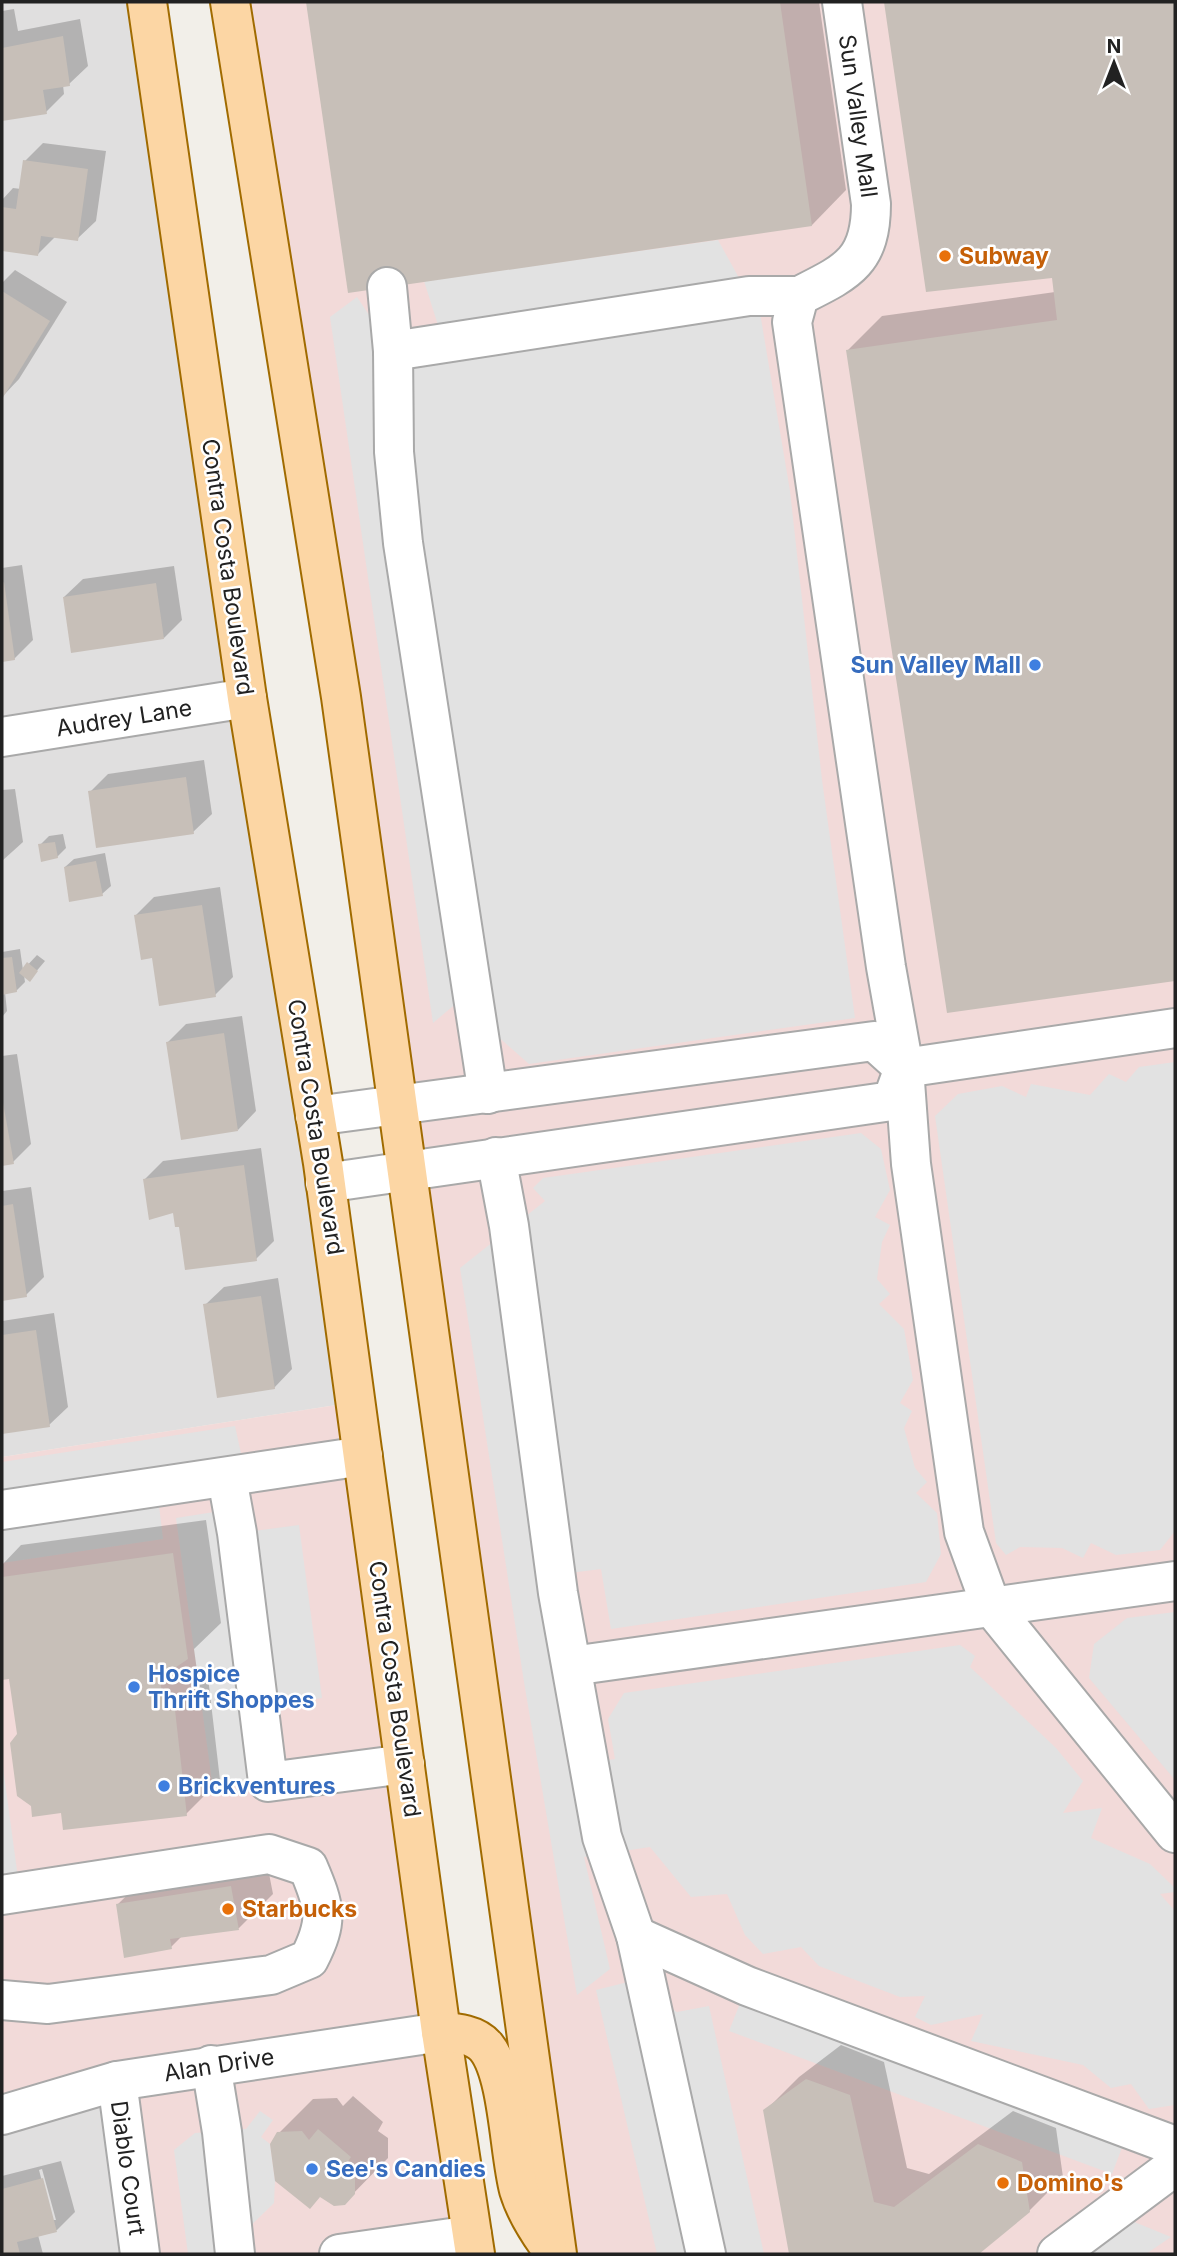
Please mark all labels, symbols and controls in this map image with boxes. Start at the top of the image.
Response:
north arrow [1079,28,1149,98]
street label: Sun Valley Mall [833,33,883,199]
text: N [1107,35,1121,58]
place label: Subway [959,242,1049,270]
marker: Subway [937,248,953,264]
street label: Contra Costa Boulevard [196,437,260,697]
place label: Sun Valley Mall [850,651,1021,679]
marker: Sun Valley Mall [1027,657,1043,673]
street label: Audrey Lane [54,693,194,743]
street label: Contra Costa Boulevard [282,997,350,1257]
street label: Contra Costa Boulevard [363,1559,427,1819]
place label: Hospice Thrift Shoppes [148,1660,315,1714]
marker: Hospice Thrift Shoppes [126,1679,142,1695]
place label: Brickventures [178,1772,336,1800]
marker: Brickventures [156,1778,172,1794]
place label: Starbucks [242,1895,357,1923]
marker: Starbucks [220,1901,236,1917]
street label: Alan Drive [162,2042,276,2088]
street label: Diablo Court [105,2099,151,2238]
place label: See's Candies [326,2155,486,2183]
marker: See's Candies [304,2161,320,2177]
place label: Domino's [1017,2169,1124,2197]
marker: Domino's [995,2175,1011,2191]

